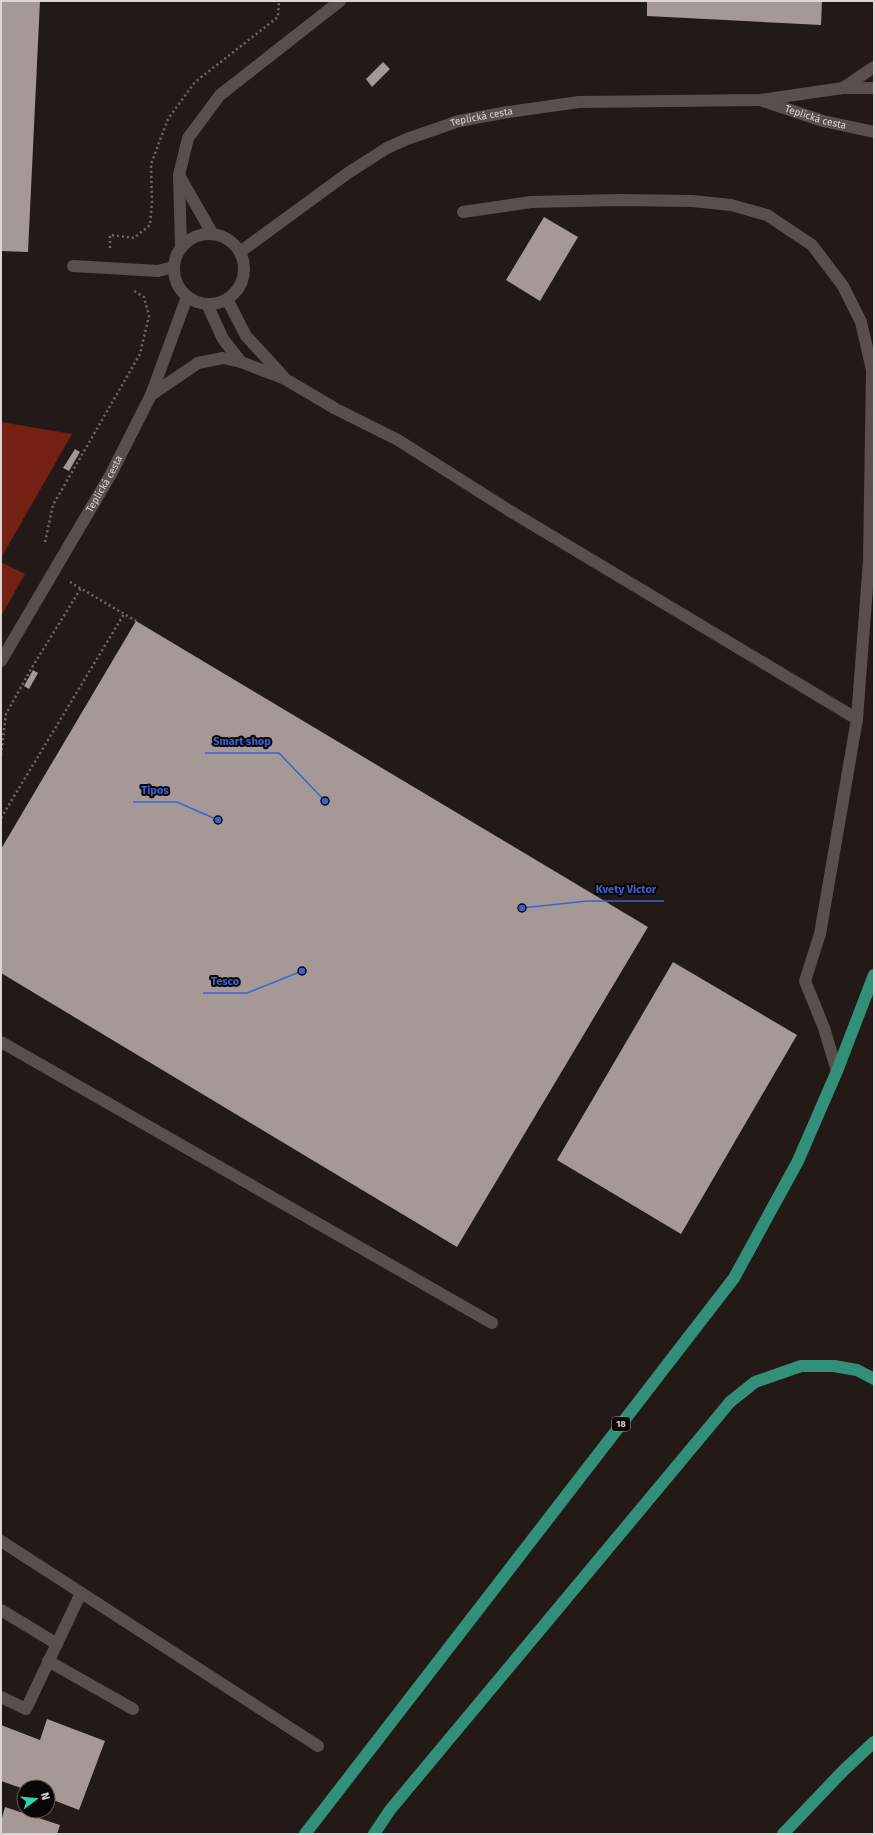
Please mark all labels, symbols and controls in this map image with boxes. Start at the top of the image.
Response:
street label: Teplická cesta [783,103,847,132]
street label: Teplická cesta [449,105,514,130]
street label: Teplická cesta [84,454,125,515]
callout: Smart shop [205,730,279,753]
text: Smart shop [213,735,271,748]
callout: Tipos [133,779,177,802]
text: Tipos [141,784,169,797]
callout: Kvety Victor [587,878,664,901]
text: Kvety Victor [596,883,657,896]
callout: Tesco [203,970,247,993]
text: Tesco [211,975,240,988]
road number: 18 [612,1417,630,1431]
north arrow [16,1779,56,1819]
text: N [38,1791,52,1802]

